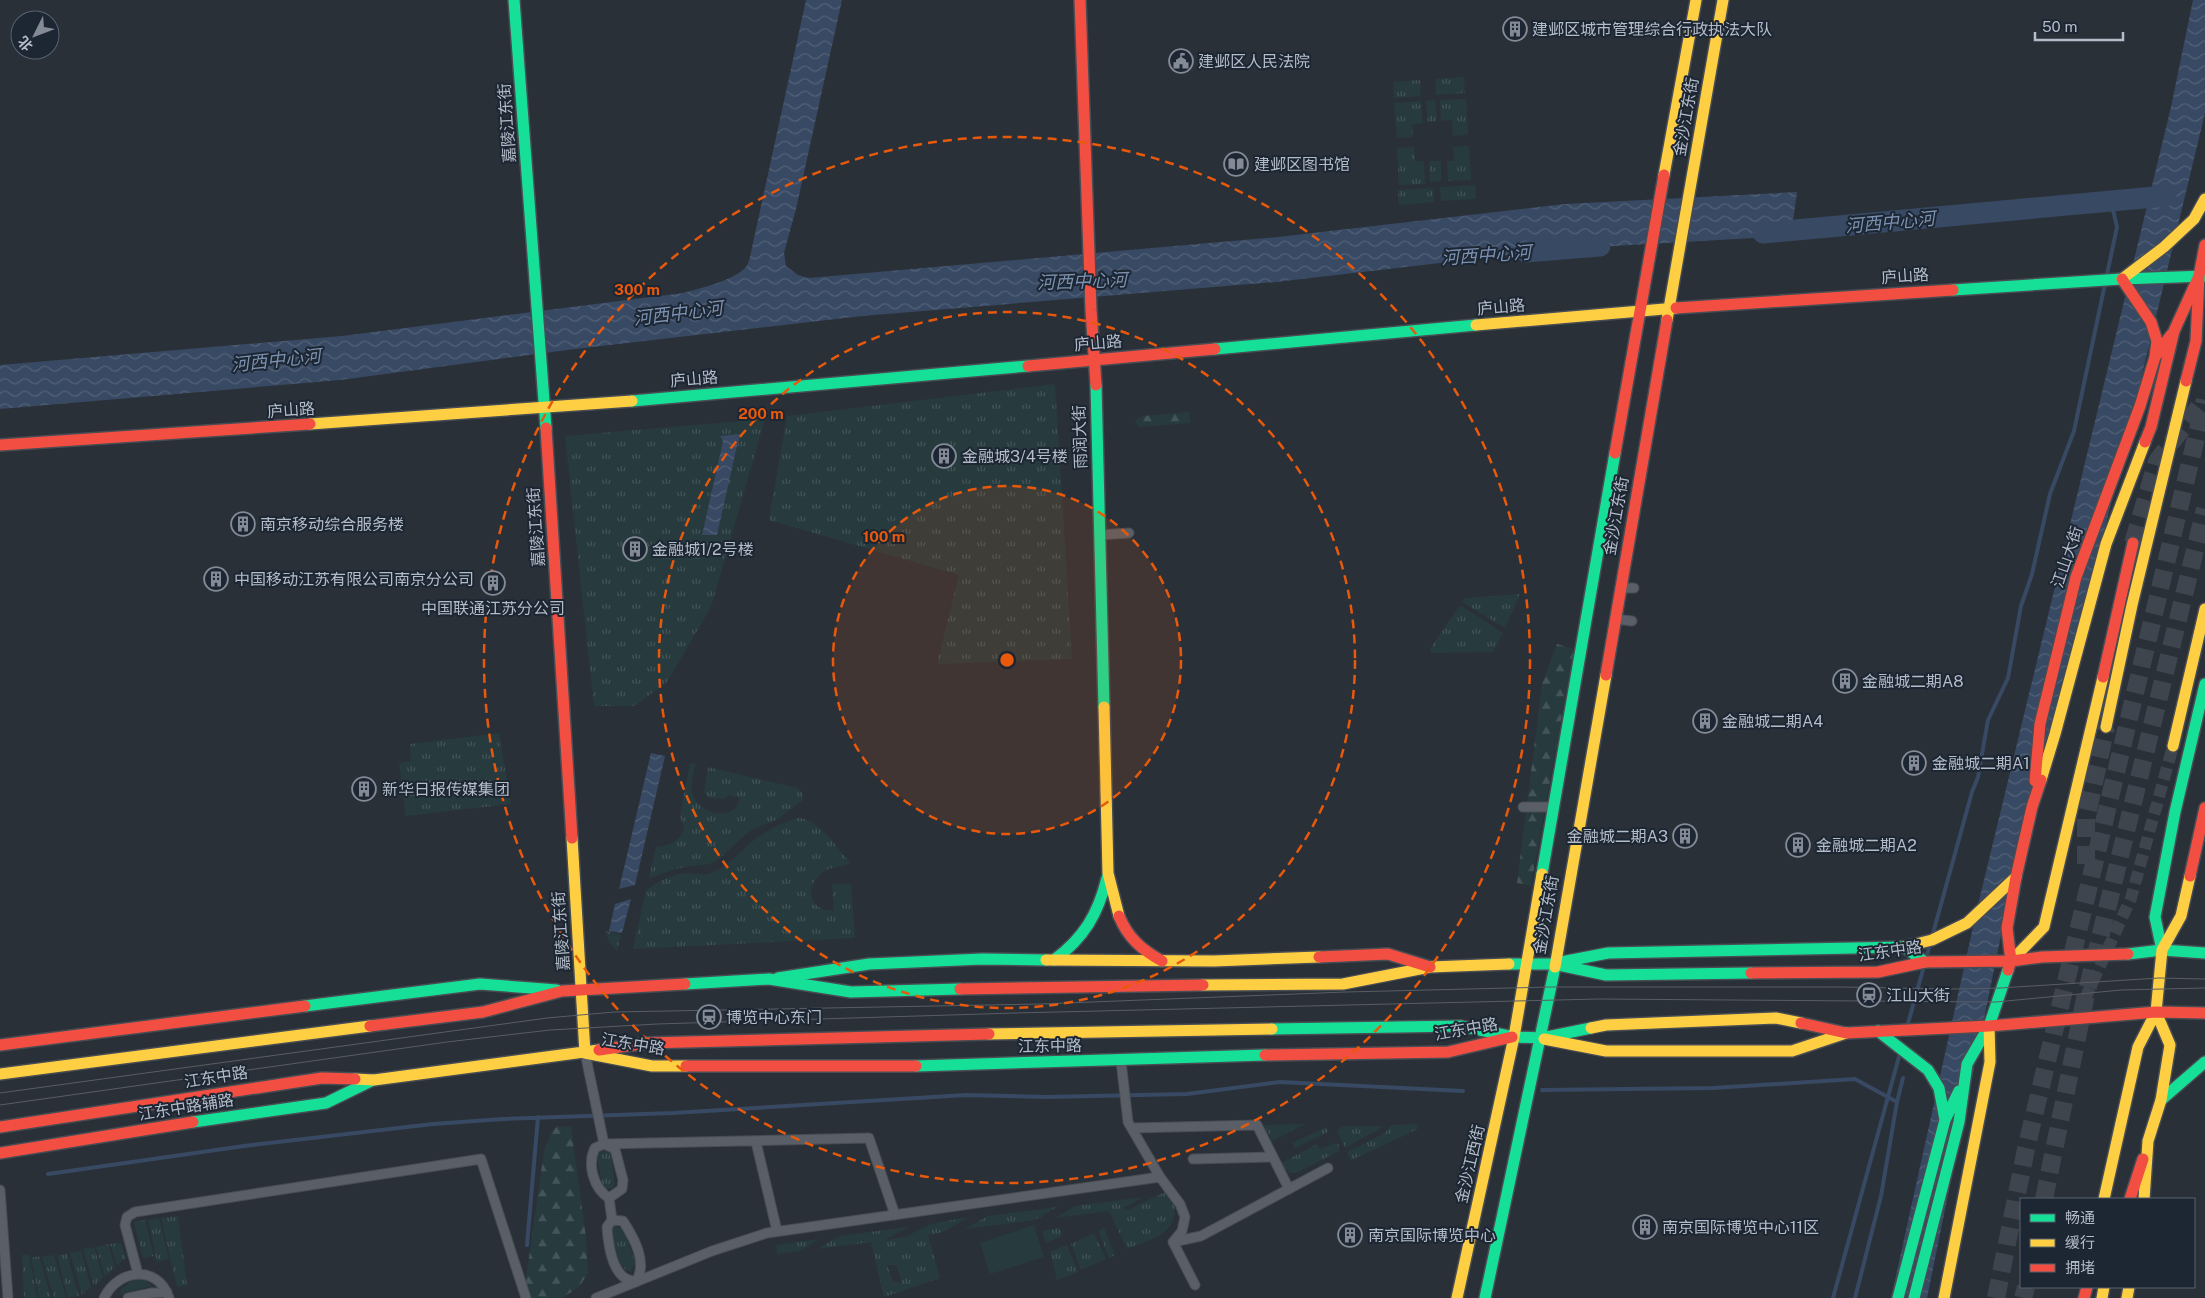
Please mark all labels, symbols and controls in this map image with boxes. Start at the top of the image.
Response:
north arrow [10,10,60,60]
scale bar [2035,10,2122,42]
building icon: 建邺区城市管理综合行政执法大队 [1502,16,1528,42]
text: 50 m [2042,18,2077,35]
place label: 建邺区城市管理综合行政执法大队 [1532,20,1772,39]
text: 北 [15,33,36,54]
public building icon: 建邺区人民法院 [1168,48,1194,74]
place label: 建邺区人民法院 [1198,52,1310,71]
street label: 金沙江东街 [1670,76,1702,158]
street label: 嘉陵江东街 [495,82,519,164]
library icon: 建邺区图书馆 [1223,151,1249,177]
place label: 建邺区图书馆 [1254,155,1350,174]
water label: 河西中心河 [1844,207,1939,236]
water label: 河西中心河 [1440,241,1535,269]
street label: 庐山路 [1880,265,1930,287]
water label: 河西中心河 [1037,269,1130,293]
text: 300 m [614,281,660,298]
street label: 庐山路 [1476,295,1526,319]
water label: 河西中心河 [632,297,727,329]
street label: 庐山路 [1073,331,1123,355]
water label: 河西中心河 [230,345,325,375]
street label: 庐山路 [669,367,719,391]
street label: 庐山路 [266,399,316,421]
text: 200 m [738,405,784,422]
street label: 雨润大街 [1069,405,1091,469]
building icon: 金融城3/4号楼 [931,443,957,469]
place label: 金融城3/4号楼 [962,447,1068,466]
street label: 金沙江东街 [1600,475,1632,557]
street label: 嘉陵江东街 [524,486,548,568]
building icon: 南京移动综合服务楼 [230,511,256,537]
place label: 南京移动综合服务楼 [260,515,404,534]
street label: 江山大街 [2048,524,2086,590]
text: 100 m [863,528,905,545]
building icon: 金融城1/2号楼 [622,536,648,562]
place label: 金融城1/2号楼 [652,540,754,559]
building icon: 中国移动江苏有限公司南京分公司 [203,566,229,592]
place label: 中国移动江苏有限公司南京分公司 [234,570,474,589]
building icon: 中国联通江苏分公司 [480,570,506,596]
place label: 中国联通江苏分公司 [421,599,565,618]
centre of rings [998,651,1016,669]
building icon: 金融城二期A8 [1832,668,1858,694]
place label: 金融城二期A8 [1862,672,1964,691]
building icon: 金融城二期A4 [1692,708,1718,734]
place label: 金融城二期A4 [1722,712,1823,731]
building icon: 金融城二期A1 [1901,750,1927,776]
place label: 金融城二期A1 [1932,754,2030,773]
building icon: 新华日报传媒集团 [351,776,377,802]
place label: 新华日报传媒集团 [382,780,510,799]
building icon: 金融城二期A3 [1672,823,1698,849]
place label: 金融城二期A3 [1567,827,1668,846]
building icon: 金融城二期A2 [1785,832,1811,858]
place label: 金融城二期A2 [1816,836,1917,855]
street label: 金沙江东街 [1530,874,1562,956]
street label: 嘉陵江东街 [549,890,573,972]
street label: 江东中路 [1857,937,1923,965]
station icon: 江山大街 [1856,982,1882,1008]
place label: 江山大街 [1886,986,1950,1005]
station icon: 博览中心东门 [696,1004,722,1030]
place label: 博览中心东门 [726,1008,822,1027]
street label: 江东中路 [1433,1014,1499,1044]
street label: 江东中路 [600,1030,666,1058]
street label: 江东中路 [1018,1036,1082,1056]
street label: 江东中路 [183,1063,249,1091]
street label: 江东中路辅路 [137,1090,235,1124]
street label: 金沙江西街 [1452,1123,1488,1205]
legend [2020,1198,2195,1288]
text: 畅通 [2065,1209,2095,1226]
building icon: 南京国际博览中心11区 [1632,1214,1658,1240]
place label: 南京国际博览中心11区 [1662,1218,1819,1237]
building icon: 南京国际博览中心 [1337,1222,1363,1248]
place label: 南京国际博览中心 [1368,1226,1496,1245]
text: 缓行 [2065,1234,2095,1251]
text: 拥堵 [2065,1259,2095,1276]

